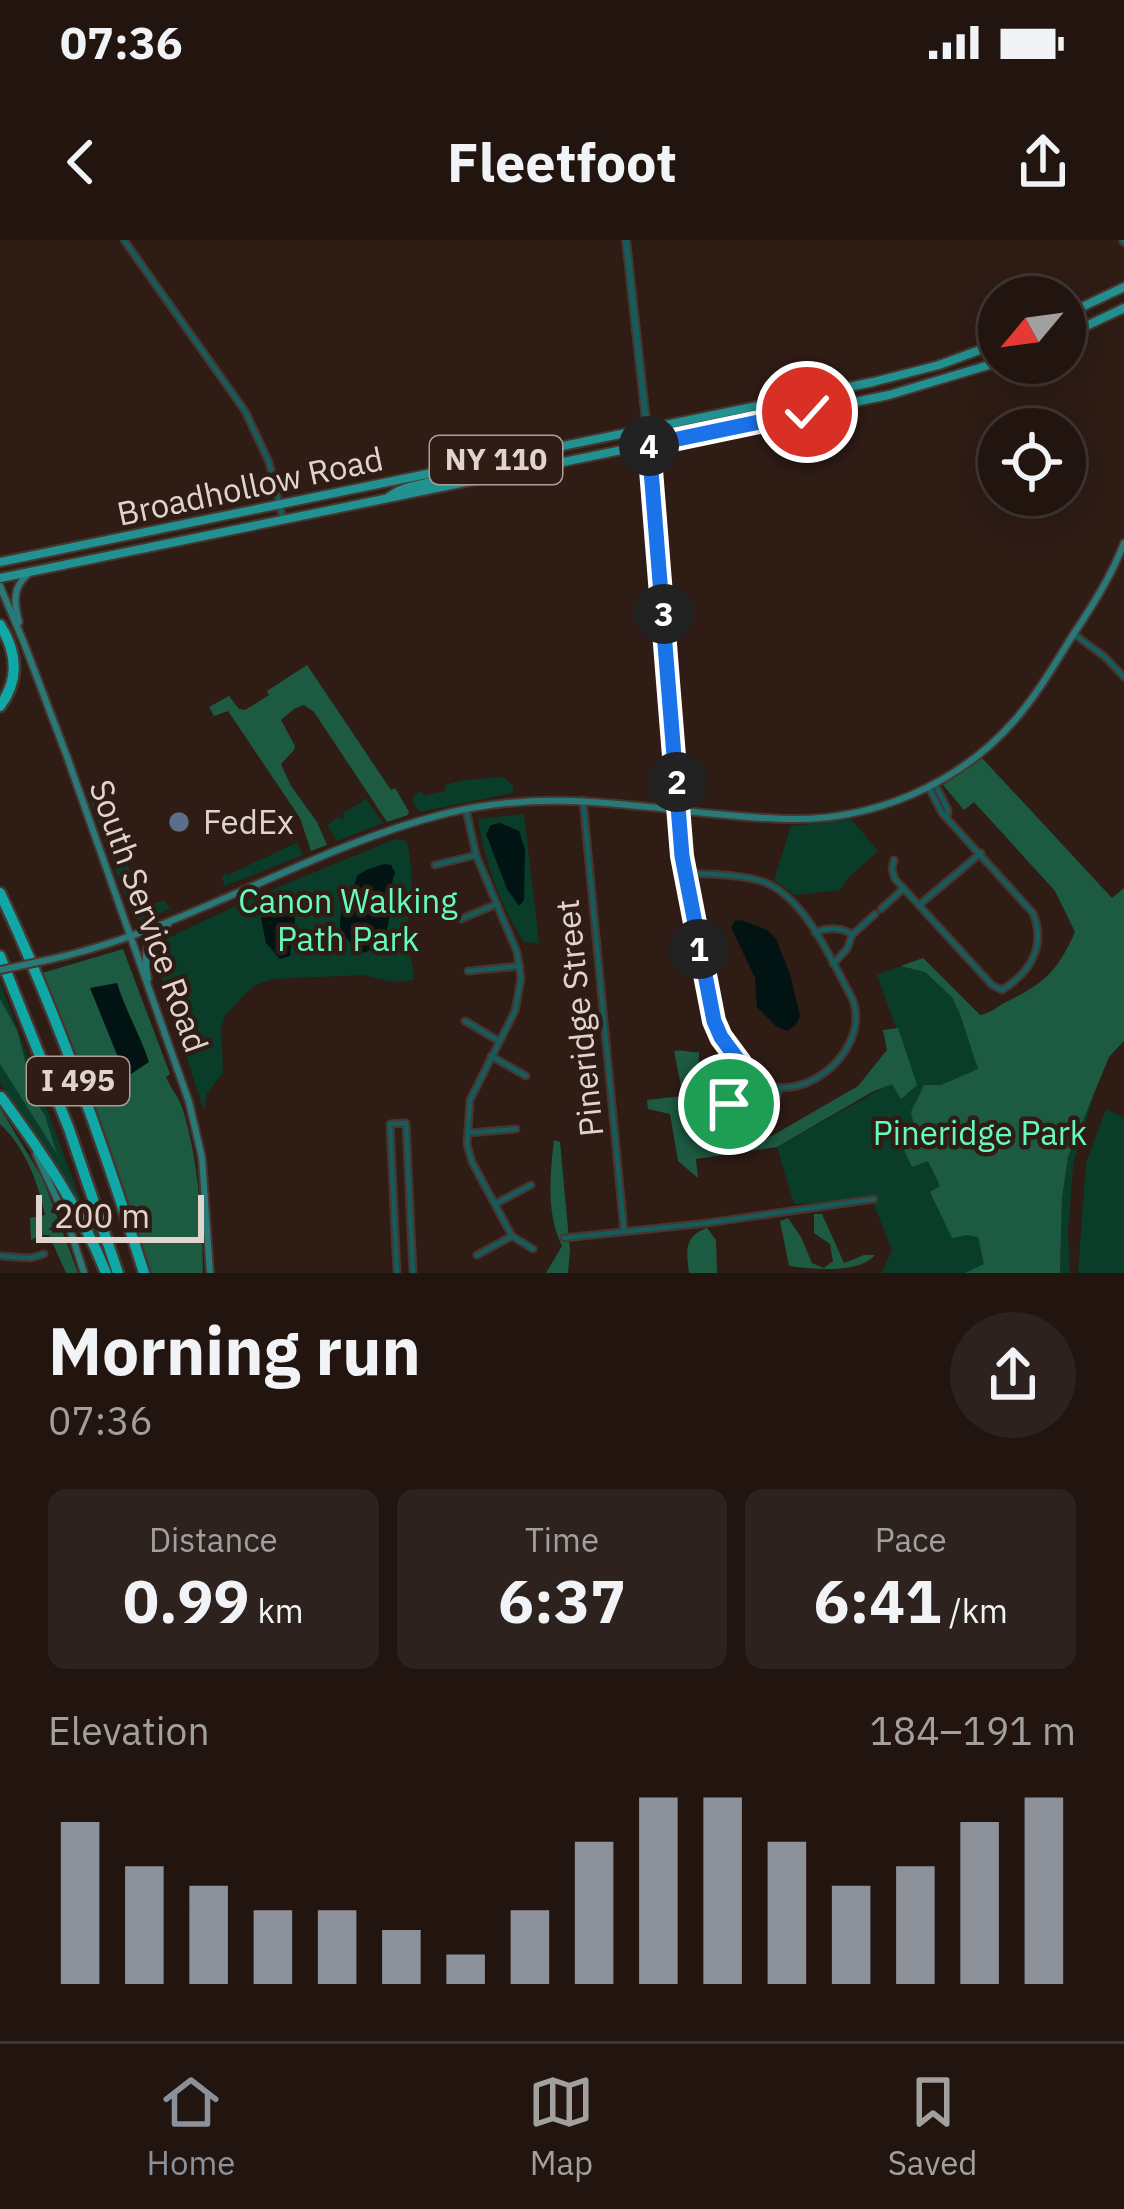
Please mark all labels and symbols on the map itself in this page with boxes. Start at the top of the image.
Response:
north arrow [978,276,1086,384]
pin [756,361,858,463]
pin: 4 [619,416,679,476]
street label: Broadhollow Road [113,436,387,535]
road number: NY 110 [430,436,562,484]
pin: 3 [634,584,694,644]
pin: 2 [647,752,707,812]
street label: South Service Road [80,774,219,1058]
place label: FedEx [203,800,294,843]
marker: FedEx [166,809,192,835]
park label: Canon Walking Path Park [238,879,458,960]
street label: Pineridge Street [545,897,612,1139]
pin: 1 [669,919,729,979]
pin [678,1053,780,1155]
road number: I 495 [27,1057,129,1105]
park label: Pineridge Park [873,1111,1087,1154]
scale bar [36,1189,204,1242]

